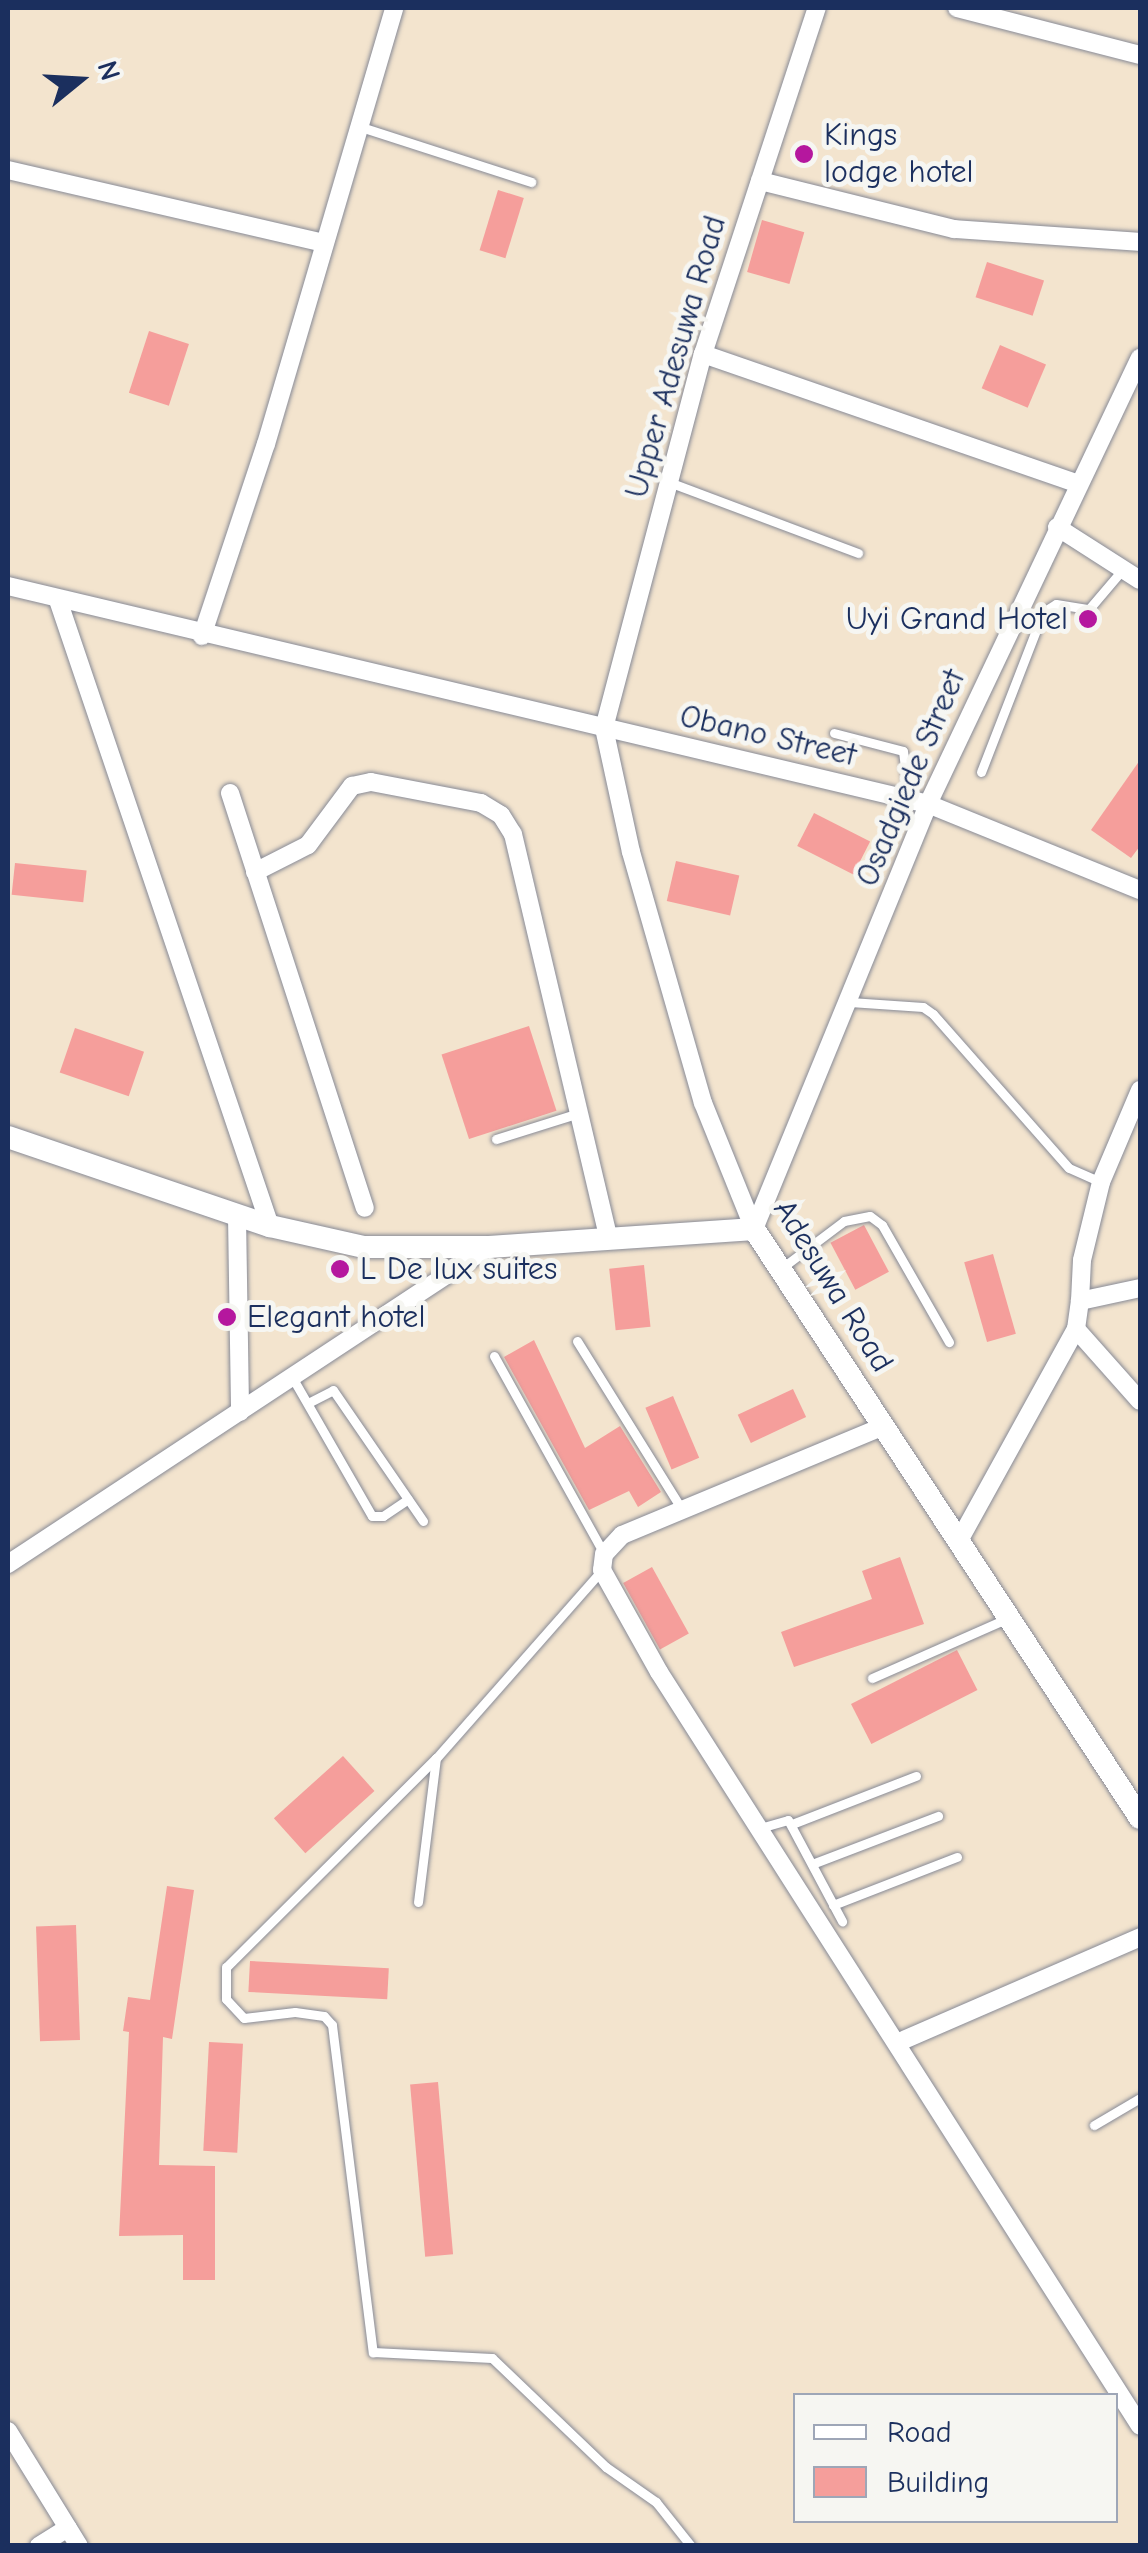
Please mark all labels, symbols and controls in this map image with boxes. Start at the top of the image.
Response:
north arrow [30,30,130,130]
text: N [90,57,127,84]
place label: Kings lodge hotel [824,117,974,192]
marker: Kings lodge hotel [793,143,815,165]
street label: Upper Adesuwa Road [617,212,735,502]
place label: Uyi Grand Hotel [846,600,1068,638]
marker: Uyi Grand Hotel [1077,608,1099,630]
street label: Osadgiede Street [848,664,974,892]
street label: Obano Street [676,697,860,775]
street label: Adesuwa Road [765,1193,901,1379]
place label: L De lux suites [360,1250,557,1288]
marker: L De lux suites [329,1258,351,1280]
place label: Elegant hotel [247,1298,425,1336]
marker: Elegant hotel [216,1306,238,1328]
legend [793,2393,1118,2523]
text: Road [887,2415,952,2450]
text: Building [887,2465,990,2500]

